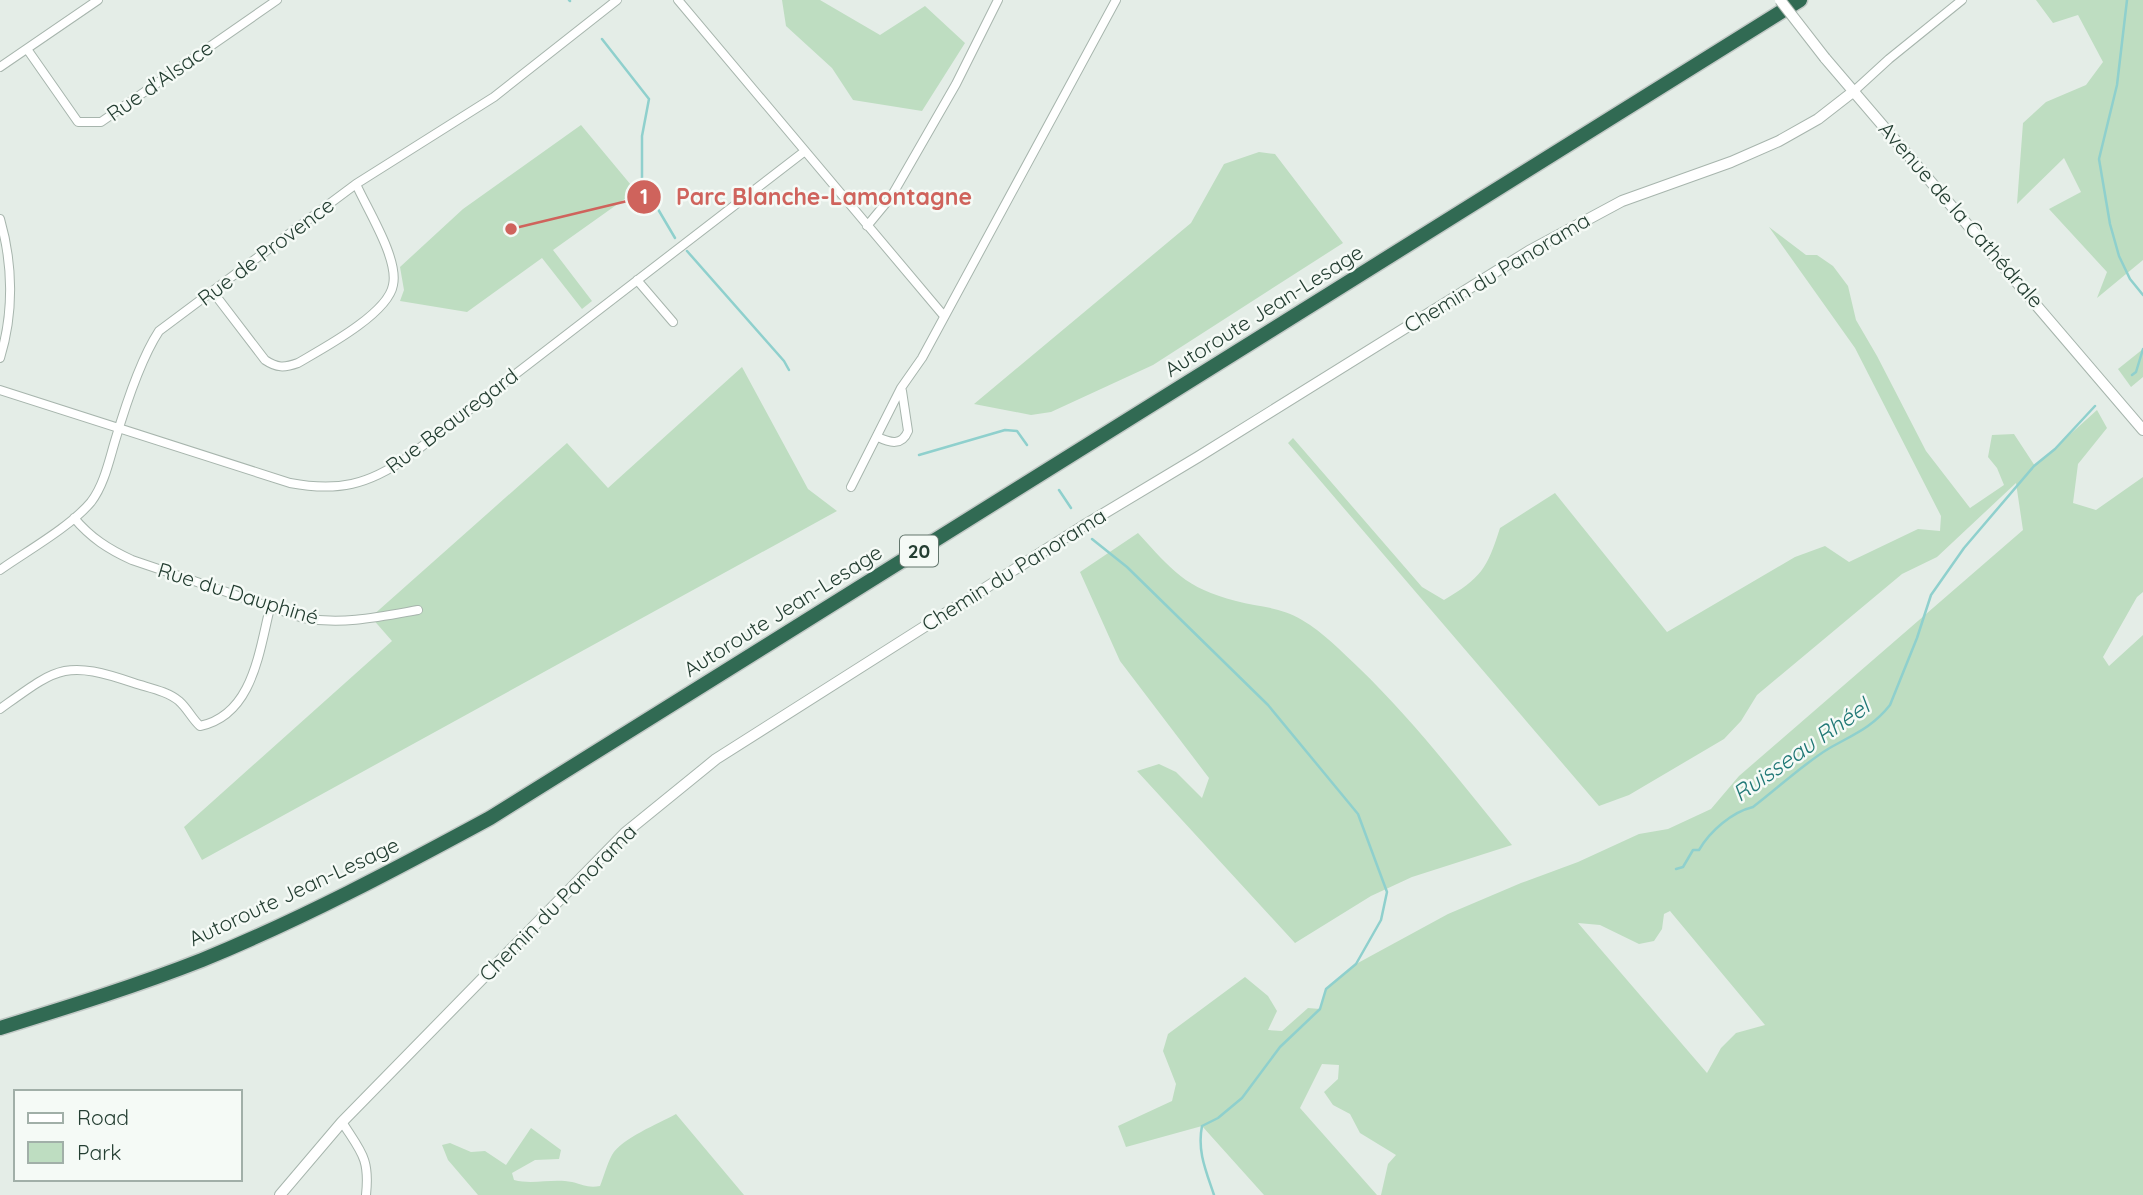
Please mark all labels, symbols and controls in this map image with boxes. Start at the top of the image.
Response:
street label: Rue d'Alsace [101,34,218,126]
street label: Avenue de la Cathédrale [1874,116,2050,313]
callout: Parc Blanche-Lamontagne [627,175,986,219]
text: Parc Blanche-Lamontagne [676,182,972,211]
text: 1 [640,183,648,209]
street label: Rue de Provence [192,191,339,311]
street label: Chemin du Panorama [1399,206,1594,338]
street label: Autoroute Jean-Lesage [1159,238,1368,382]
street label: Rue Beauregard [380,362,523,478]
street label: Chemin du Panorama [917,502,1110,636]
road number: 20 [900,536,938,566]
street label: Autoroute Jean-Lesage [678,538,887,682]
street label: Rue du Dauphiné [155,556,322,630]
water label: Ruisseau Rhéel [1727,690,1877,808]
street label: Chemin du Panorama [473,818,641,986]
street label: Autoroute Jean-Lesage [184,831,403,951]
legend [14,1090,242,1181]
text: Road [77,1104,129,1130]
text: Park [77,1139,121,1165]

